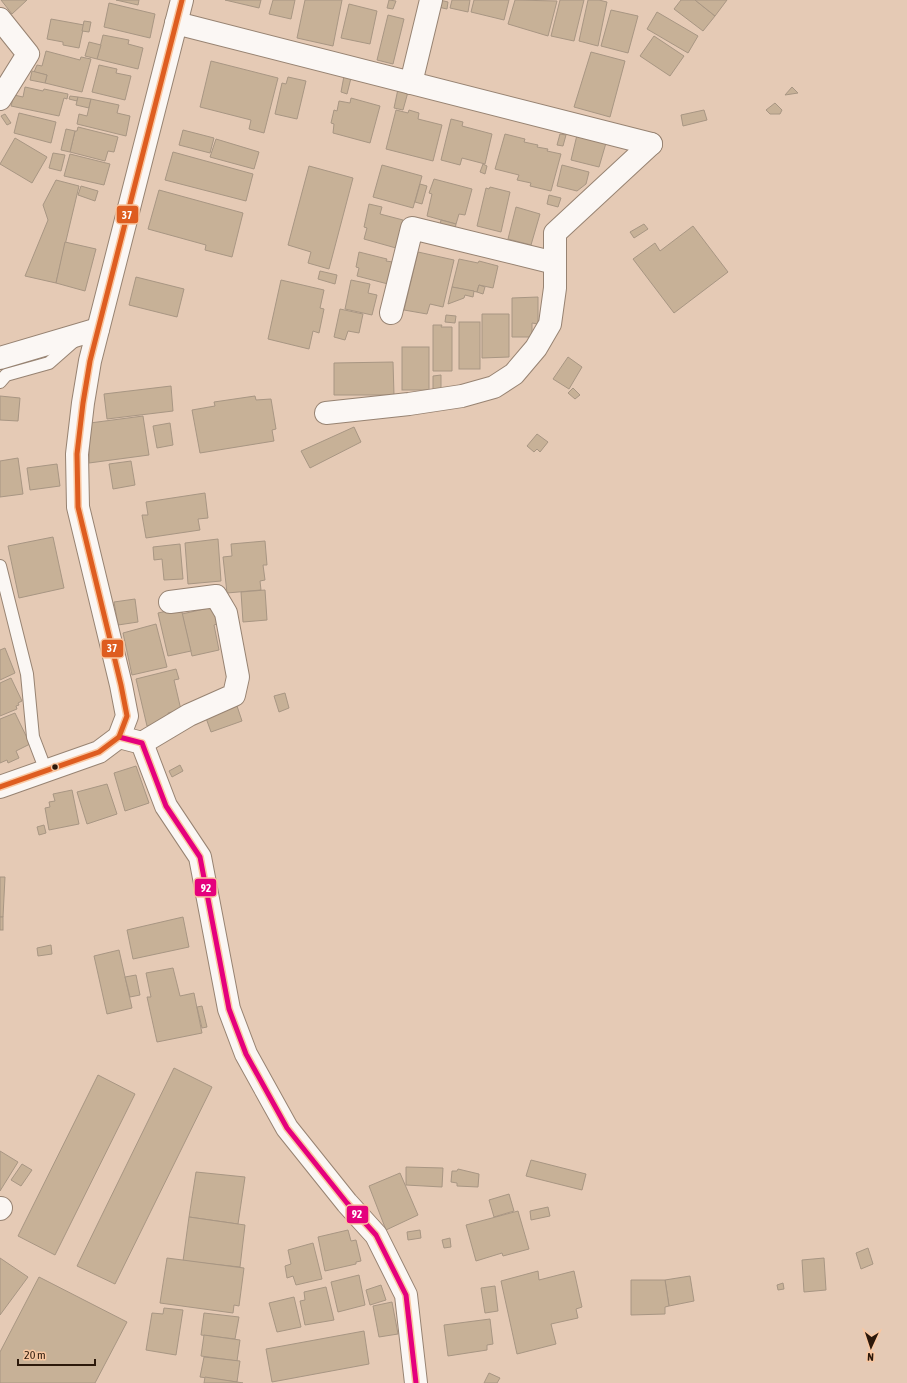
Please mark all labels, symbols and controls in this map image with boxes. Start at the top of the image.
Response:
line badge: 37 [116,205,139,224]
text: 37 [122,209,132,221]
line badge: 37 [101,639,124,658]
text: 37 [107,642,117,654]
unlabelled marker [50,762,60,772]
line badge: 92 [194,878,217,897]
text: 92 [201,882,211,894]
line badge: 92 [346,1205,369,1224]
text: 92 [352,1208,362,1220]
north arrow [851,1327,891,1367]
scale bar [18,1341,95,1367]
text: 20 m [24,1348,46,1362]
text: N [867,1351,874,1363]

